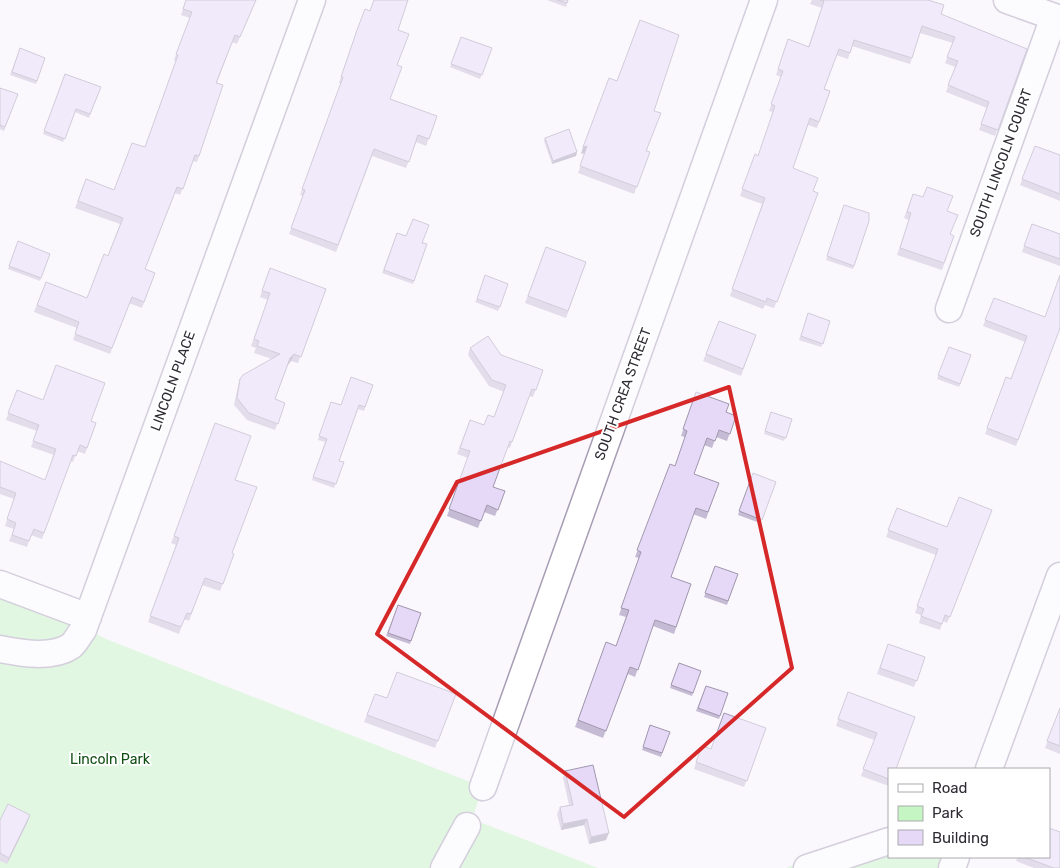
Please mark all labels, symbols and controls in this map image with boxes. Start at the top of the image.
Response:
street label: SOUTH LINCOLN COURT [966,87,1036,239]
street label: SOUTH CREA STREET [591,325,655,463]
street label: LINCOLN PLACE [147,329,199,433]
park label: Lincoln Park [70,751,151,768]
legend [888,768,1050,858]
text: Road [932,779,968,797]
text: Park [932,804,963,822]
text: Building [932,829,989,847]

